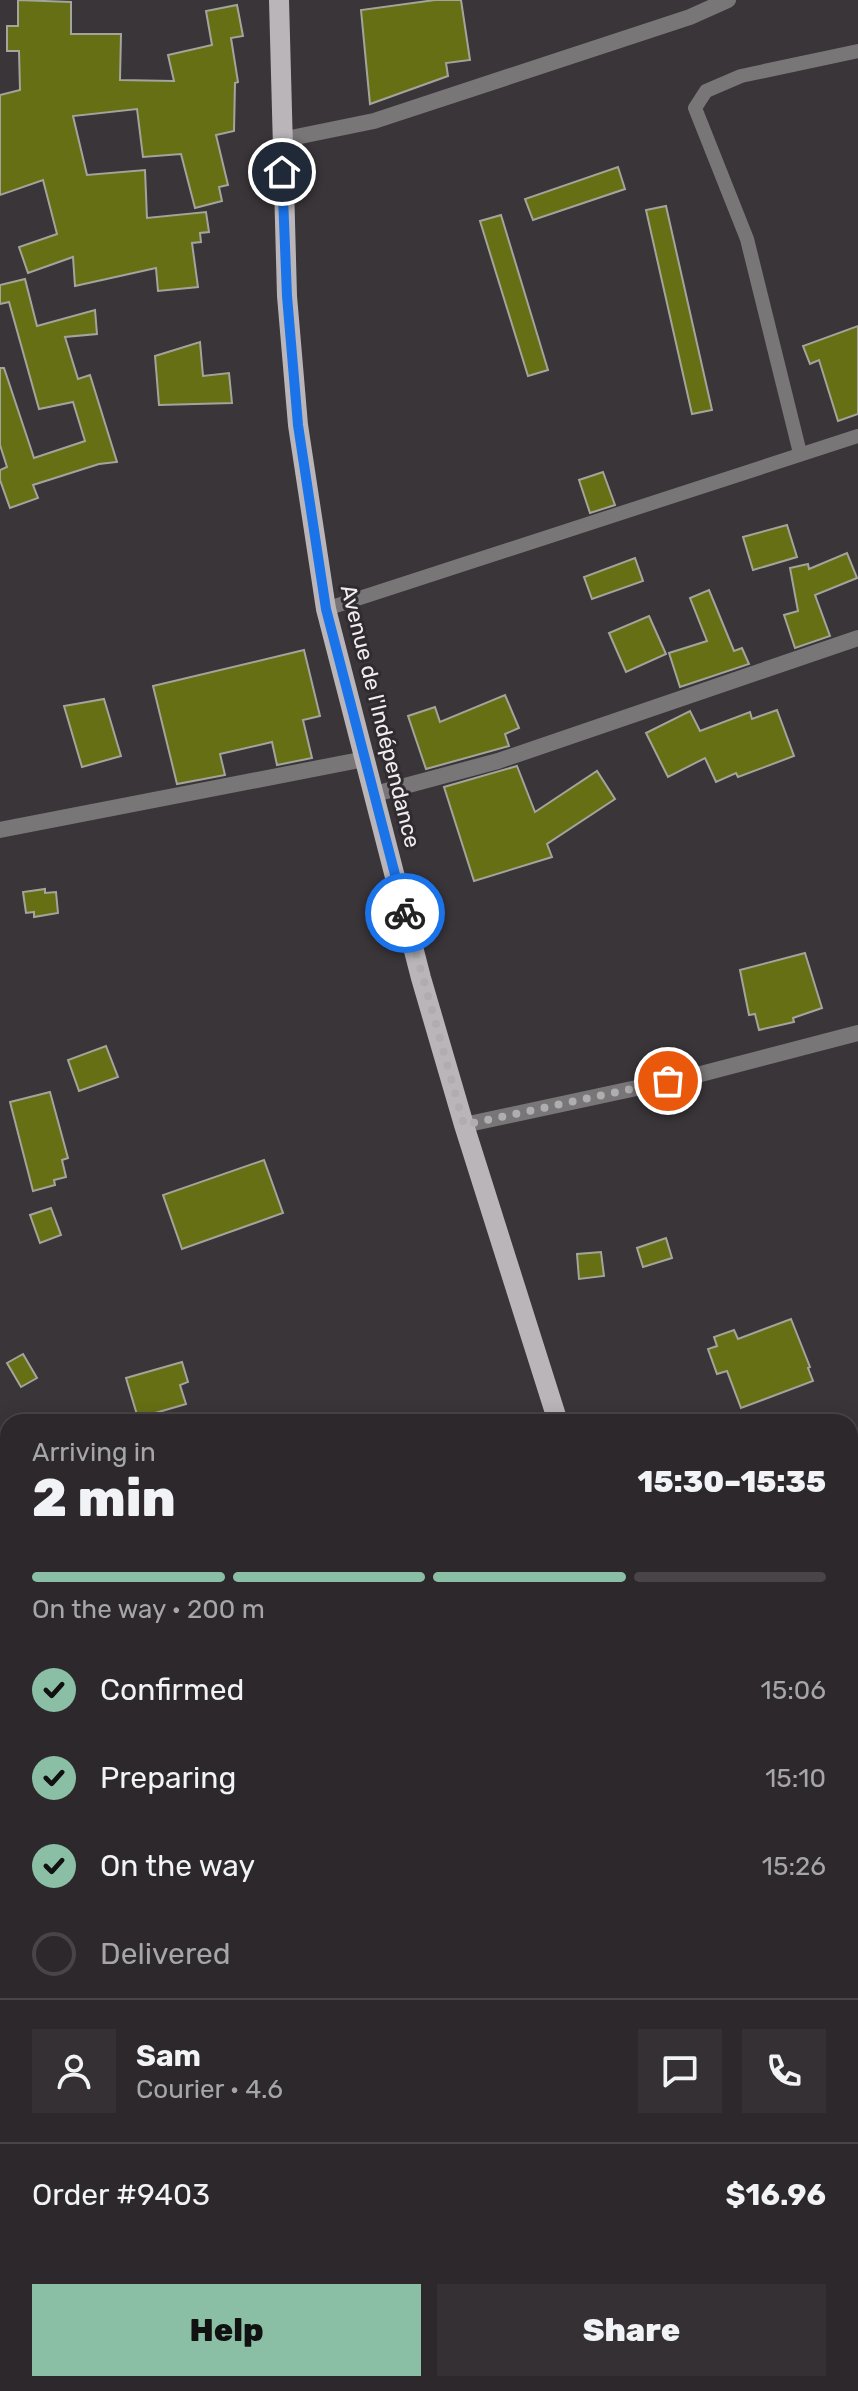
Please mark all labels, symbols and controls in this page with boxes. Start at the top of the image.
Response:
pin [248,138,316,206]
icon: home [260,150,304,194]
street label: Avenue de l'Indépendance [335,582,426,850]
courier [365,873,445,953]
icon: bike [383,891,427,935]
pin [634,1047,702,1115]
icon: bag [646,1059,690,1103]
text: Arriving in [32,1437,156,1468]
text: 15:30–15:35 [638,1464,826,1500]
text: 2 min [32,1467,176,1529]
text: On the way · 200 m [32,1594,265,1625]
icon: check [32,1668,76,1712]
text: Confirmed [100,1672,244,1708]
text: 15:06 [761,1675,826,1706]
icon: check [32,1756,76,1800]
text: Preparing [100,1760,236,1796]
text: 15:10 [765,1763,826,1794]
icon: check [32,1844,76,1888]
text: On the way [100,1848,255,1884]
text: 15:26 [762,1851,826,1882]
text: Delivered [100,1936,231,1972]
button: person [32,2029,116,2113]
button: chat [638,2029,722,2113]
button: phone [742,2029,826,2113]
text: Sam [136,2038,201,2074]
text: Courier · 4.6 [136,2074,283,2105]
text: Order #9403 [32,2177,210,2213]
text: $16.96 [726,2177,826,2213]
button: Help [32,2284,421,2376]
button: Share [437,2284,826,2376]

